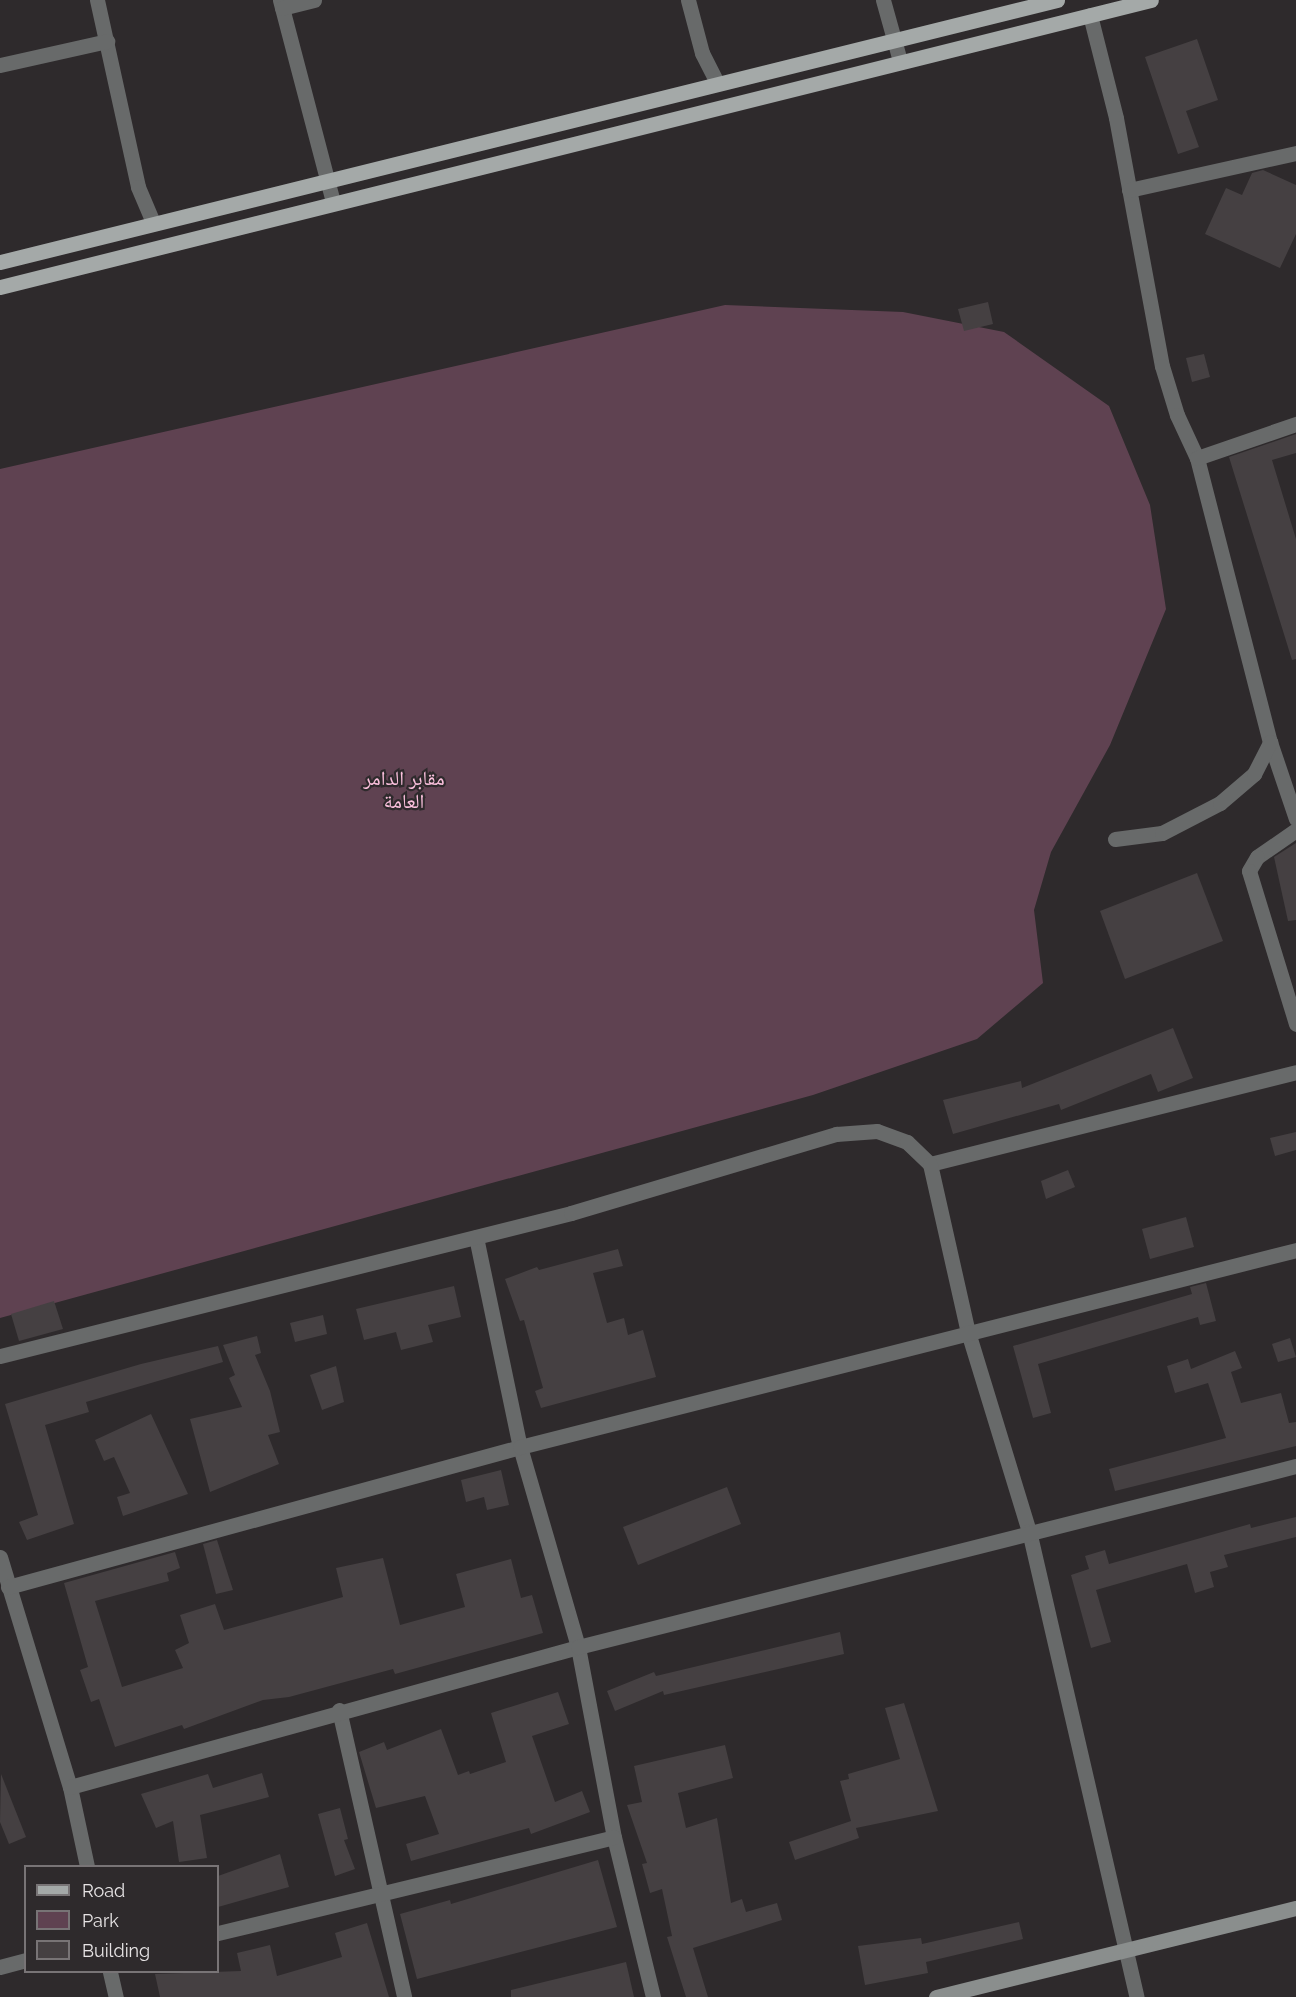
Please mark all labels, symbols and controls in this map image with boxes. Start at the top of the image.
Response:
park label: مقابر الدامر العامة [363,767,445,814]
legend [24,1865,219,1973]
text: Road [82,1880,125,1901]
text: Park [82,1910,119,1931]
text: Building [82,1940,150,1961]

